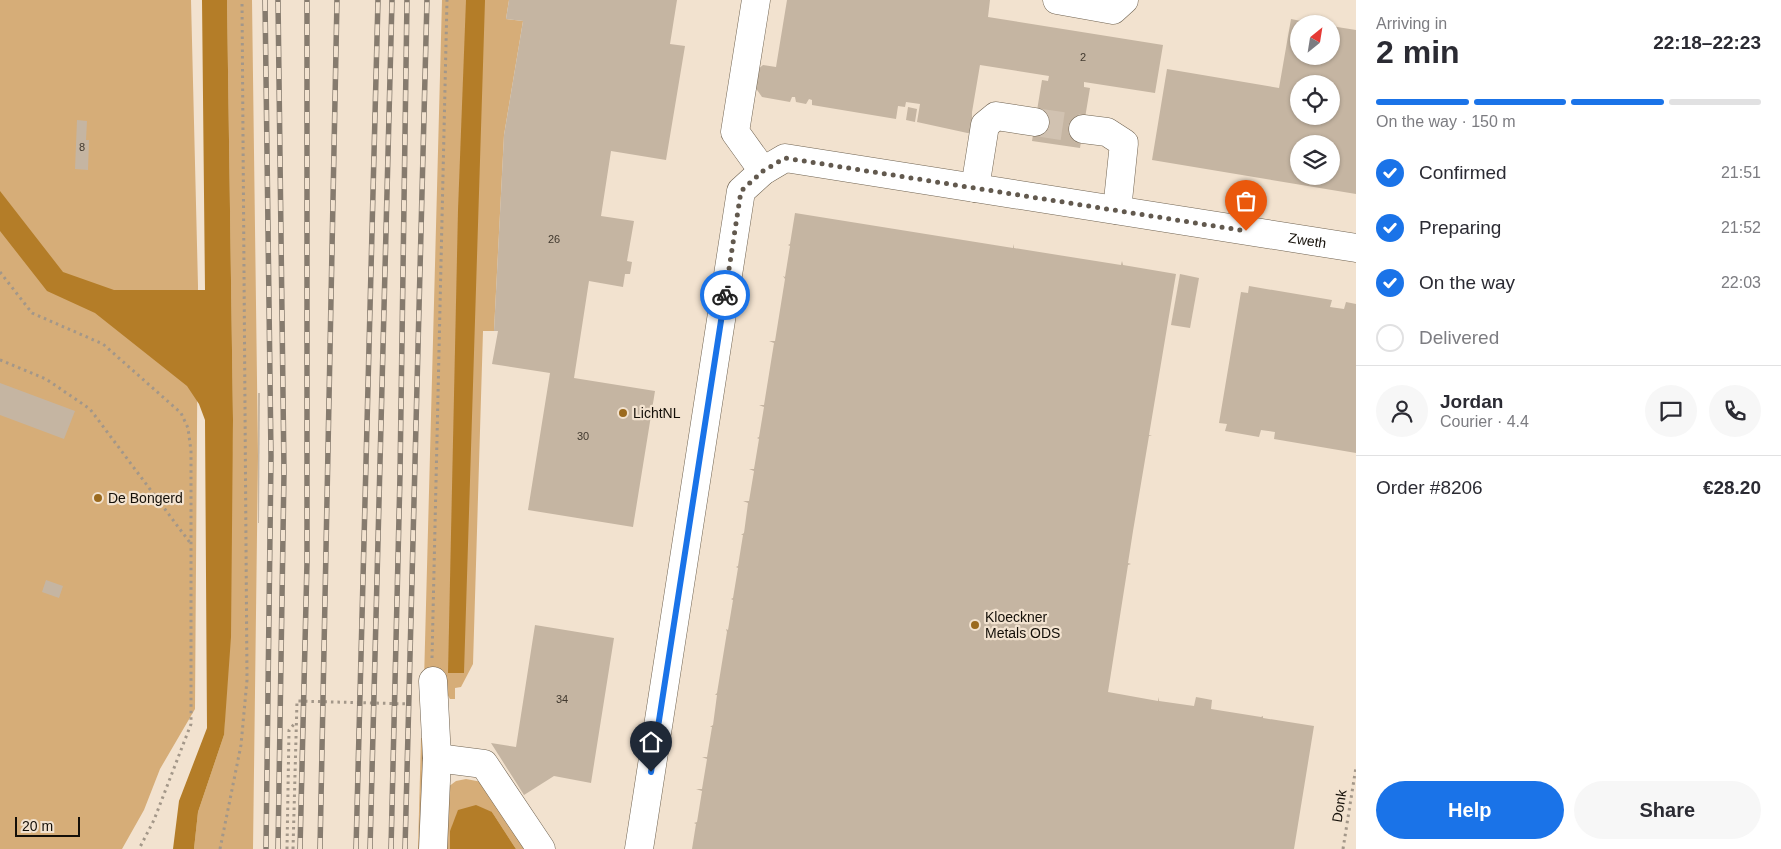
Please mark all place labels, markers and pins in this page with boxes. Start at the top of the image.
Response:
pin [1225,180,1267,231]
place label: LichtNL [633,405,681,421]
marker: LichtNL [617,407,629,419]
place label: De Bongerd [108,490,183,506]
marker: De Bongerd [92,492,104,504]
place label: Kloeckner Metals ODS [985,609,1060,641]
marker: Kloeckner Metals ODS [969,619,981,631]
pin [630,721,672,772]

